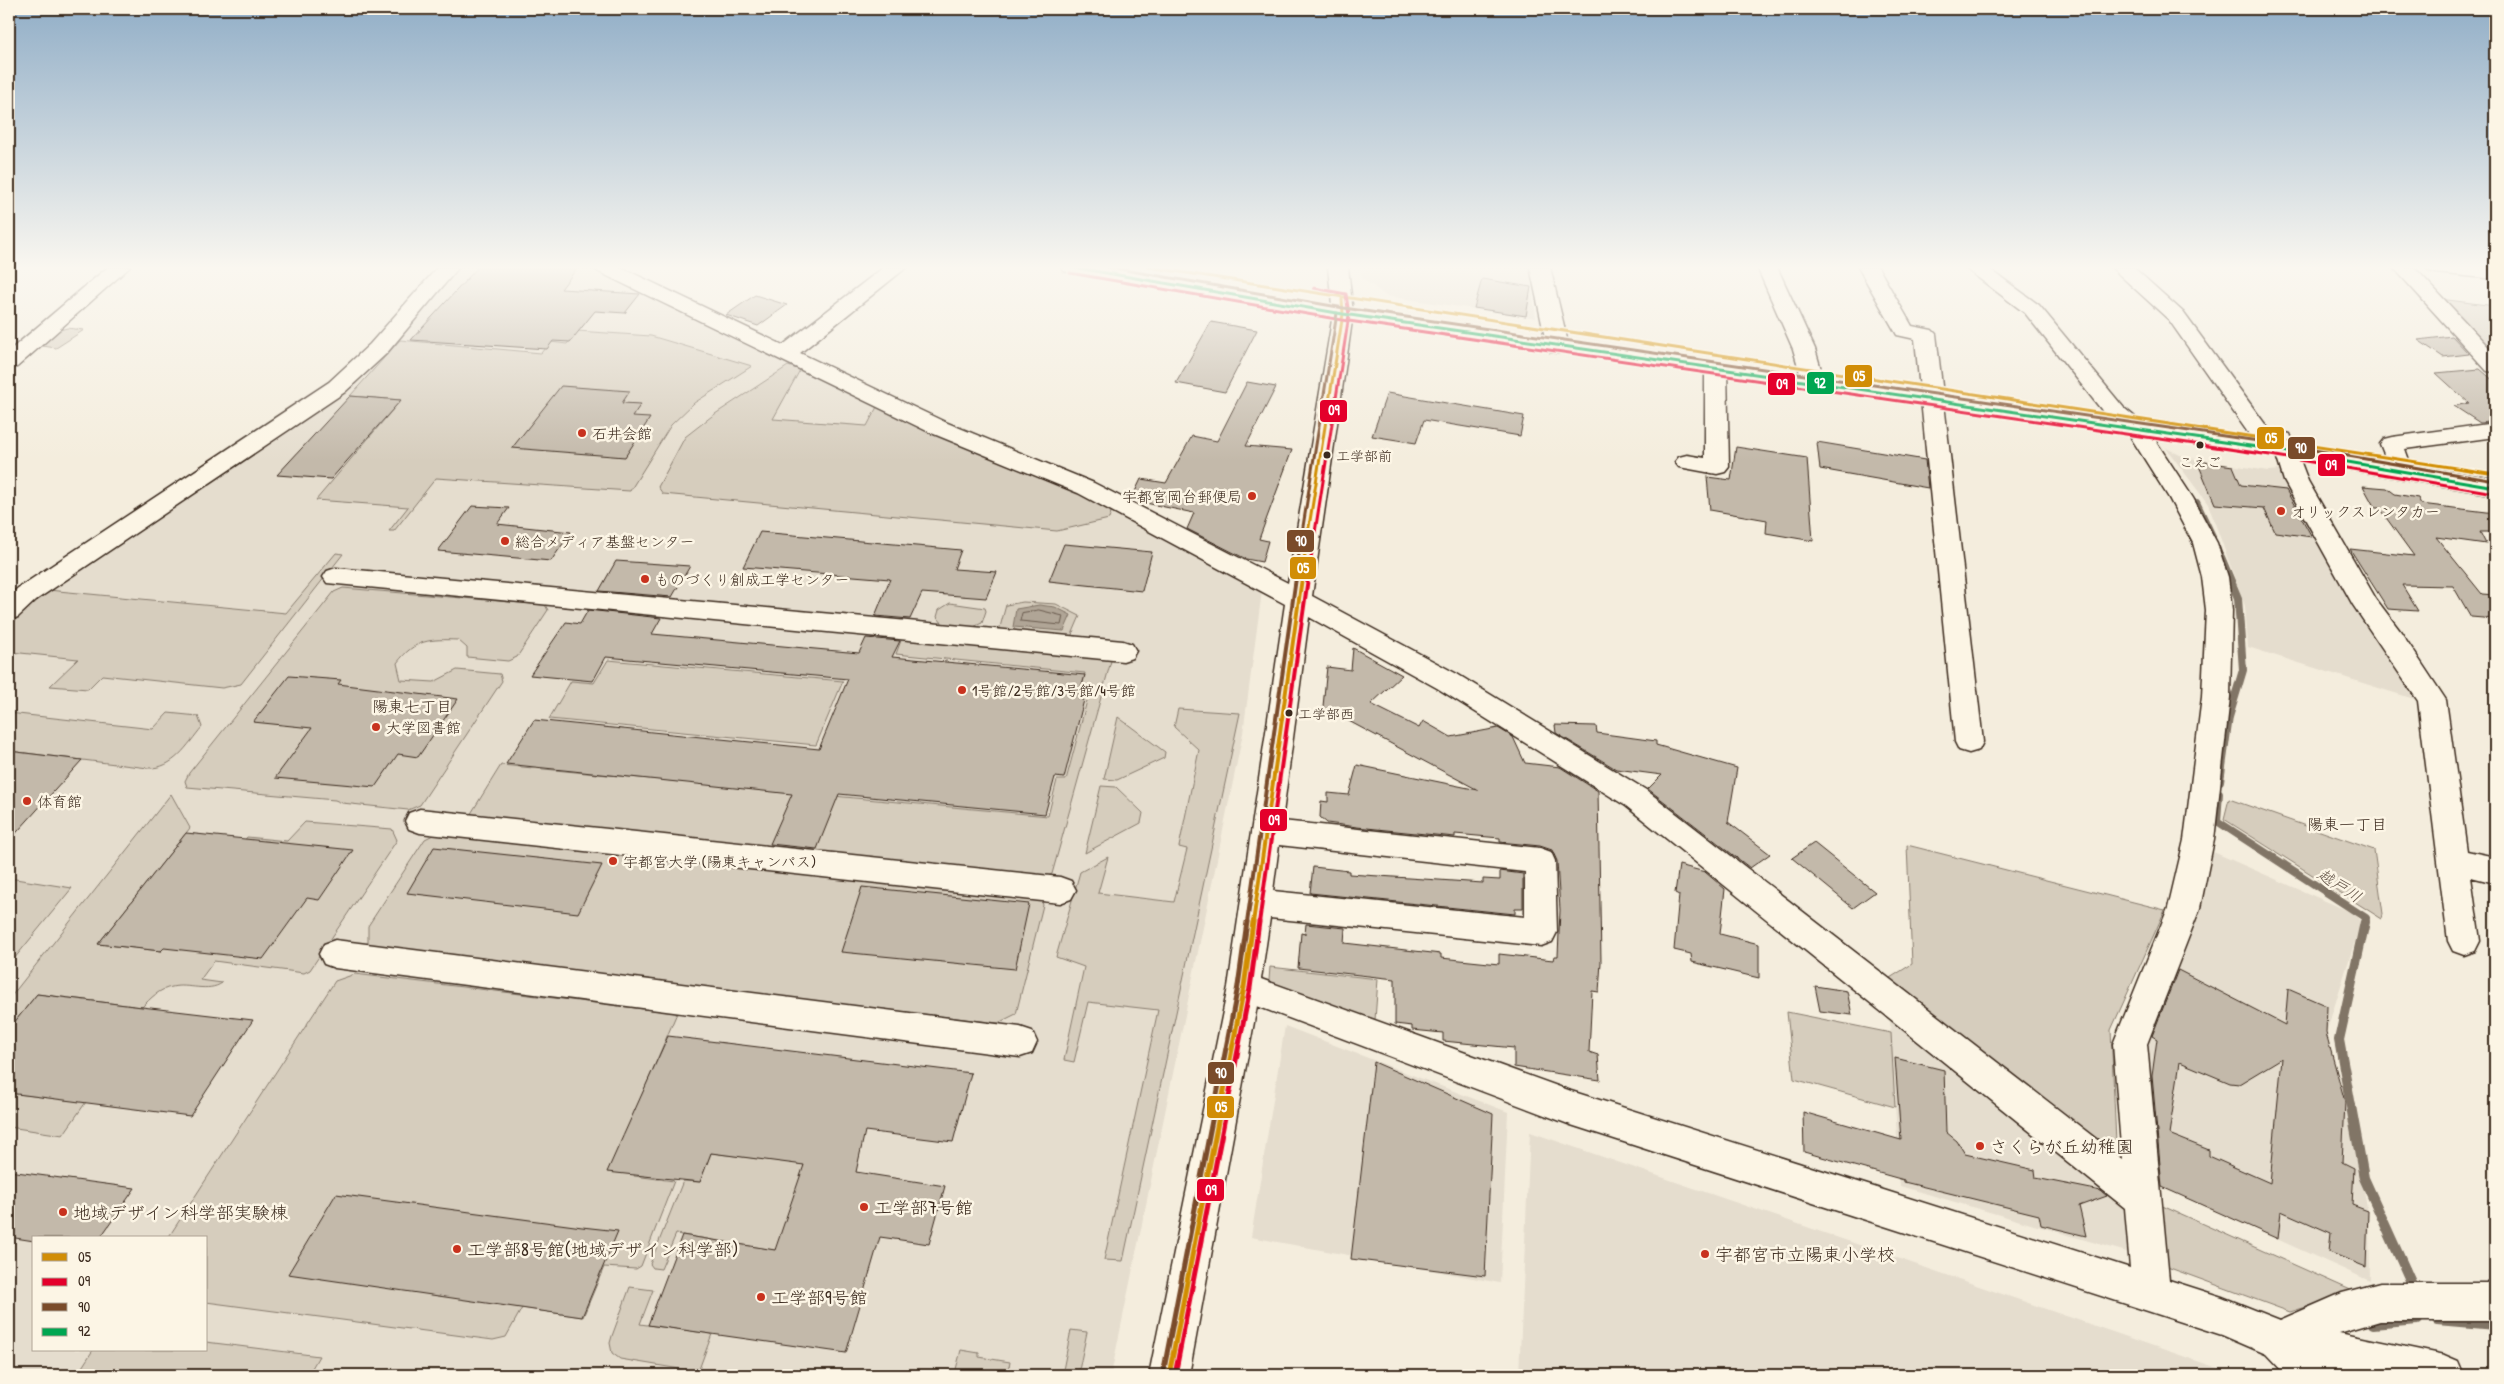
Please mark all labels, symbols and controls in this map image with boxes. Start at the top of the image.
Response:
line badge: 05 [1844,364,1873,388]
text: 05 [1853,366,1865,385]
line badge: 92 [1806,371,1835,395]
line badge: 09 [1767,372,1796,396]
text: 92 [1814,373,1826,392]
text: 09 [1776,374,1789,393]
line badge: 09 [1319,399,1348,423]
text: 09 [1328,400,1341,419]
place label: 石井会館 [592,423,652,444]
line badge: 05 [2256,426,2285,450]
marker: 石井会館 [576,427,588,439]
text: 05 [2265,428,2277,447]
line badge: 90 [2287,436,2316,460]
text: 90 [2295,438,2307,457]
marker: こえご [2195,440,2205,450]
place label: 工学部前 [1336,446,1392,465]
marker: 工学部前 [1322,450,1332,460]
place label: こえご [2179,452,2221,471]
line badge: 09 [2317,453,2346,477]
text: 09 [2325,455,2338,474]
place label: 宇都宮岡台郵便局 [1122,486,1242,507]
marker: 宇都宮岡台郵便局 [1246,490,1258,502]
place label: オリックスレンタカー [2291,501,2440,522]
marker: オリックスレンタカー [2275,505,2287,517]
line badge: 90 [1286,529,1315,553]
place label: 総合メディア基盤センター [515,531,694,552]
text: 90 [1295,531,1307,550]
marker: 総合メディア基盤センター [499,535,511,547]
line badge: 05 [1289,556,1317,580]
text: 05 [1297,558,1309,577]
place label: ものづくり創成工学センター [655,569,849,590]
marker: ものづくり創成工学センター [639,573,651,585]
place label: 1号館/2号館/3号館/4号館 [972,680,1136,701]
marker: 1号館/2号館/3号館/4号館 [956,684,968,696]
district label: 陽東七丁目 [372,695,452,717]
place label: 工学部西 [1298,704,1354,723]
marker: 工学部西 [1284,708,1294,718]
place label: 大学図書館 [386,717,461,738]
marker: 大学図書館 [370,721,382,733]
place label: 体育館 [37,791,82,812]
marker: 体育館 [21,795,33,807]
line badge: 09 [1259,808,1288,832]
text: 09 [1268,810,1281,829]
district label: 陽東一丁目 [2307,813,2387,835]
place label: 宇都宮大学 (陽東キャンパス) [623,851,816,872]
marker: 宇都宮大学 (陽東キャンパス) [607,855,619,867]
water label: 越戸川 [2313,862,2366,907]
line badge: 90 [1207,1061,1235,1085]
text: 90 [1215,1063,1227,1082]
line badge: 05 [1206,1095,1235,1119]
text: 05 [1215,1097,1227,1116]
place label: さくらが丘幼稚園 [1990,1134,2134,1159]
marker: さくらが丘幼稚園 [1974,1140,1986,1152]
line badge: 09 [1196,1178,1225,1202]
text: 09 [1205,1180,1218,1199]
place label: 工学部7号館 [874,1195,973,1220]
place label: 地域デザイン科学部実験棟 [73,1200,288,1225]
marker: 工学部7号館 [858,1201,870,1213]
marker: 地域デザイン科学部実験棟 [57,1206,69,1218]
legend [32,1236,208,1352]
place label: 工学部8号館(地域デザイン科学部) [467,1237,738,1262]
place label: 宇都宮市立陽東小学校 [1715,1242,1895,1267]
marker: 工学部8号館(地域デザイン科学部) [451,1243,463,1255]
text: 05 [78,1246,92,1267]
marker: 宇都宮市立陽東小学校 [1699,1248,1711,1260]
text: 09 [78,1270,91,1291]
place label: 工学部9号館 [771,1285,868,1310]
marker: 工学部9号館 [755,1291,767,1303]
text: 90 [78,1296,91,1317]
text: 92 [78,1320,91,1341]

